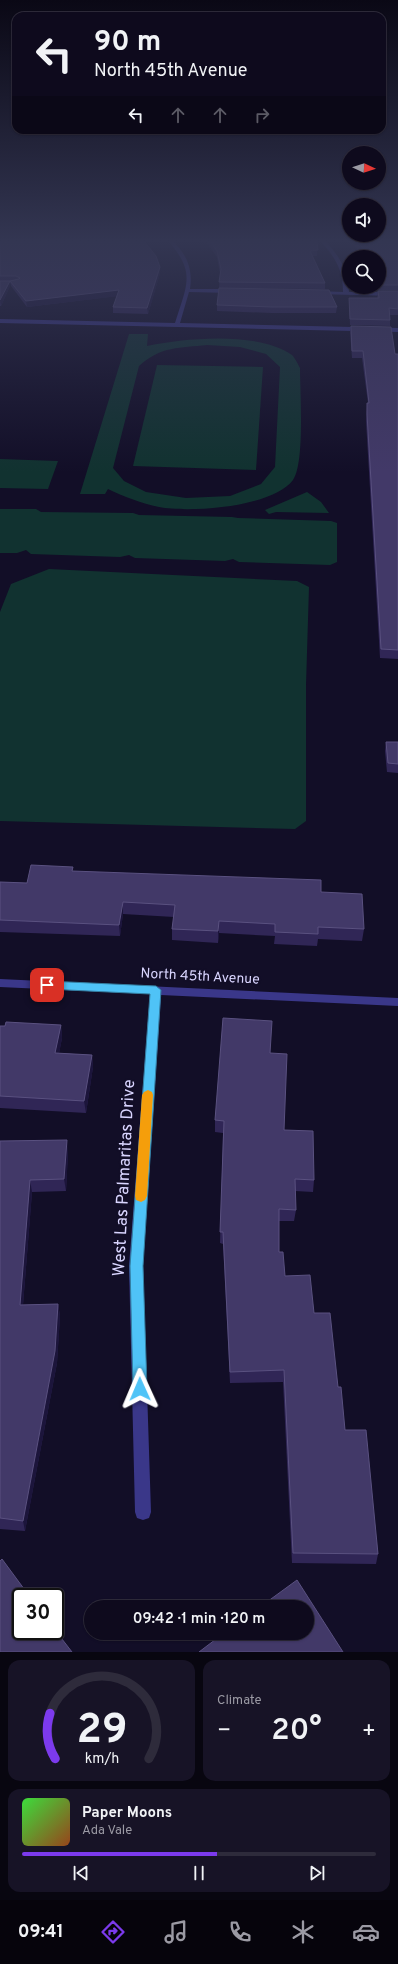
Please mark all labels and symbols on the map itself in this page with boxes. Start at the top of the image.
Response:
north arrow [342,146,386,190]
street label: North 45th Avenue [140,965,260,989]
pin [30,968,64,1002]
street label: West Las Palmaritas Drive [109,1079,141,1277]
position arrow [119,1368,161,1410]
speed limit sign: 30 [12,1588,64,1640]

